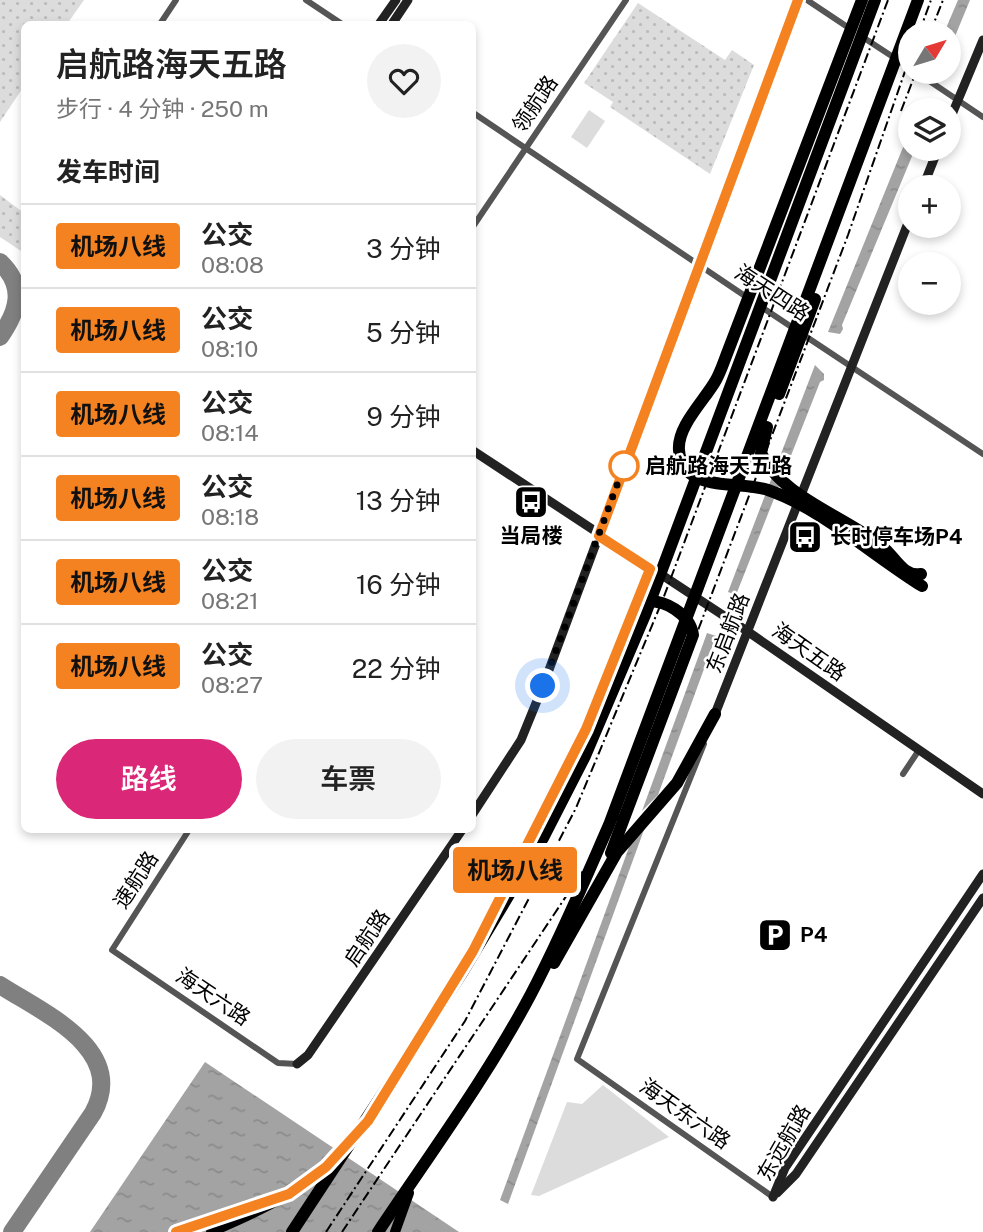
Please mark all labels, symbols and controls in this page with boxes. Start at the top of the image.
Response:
north arrow [898,21,961,84]
map controls [898,21,961,315]
button: heart [367,44,441,118]
text: 启航路海天五路 [56,45,287,83]
street label: 领航路 [507,71,563,137]
text: 步行 · 4 分钟 · 250 m [56,95,269,122]
button: layers [898,98,961,161]
text: 发车时间 [56,156,160,187]
button: + [898,175,961,238]
text: 公交 [201,219,253,250]
text: 机场八线 [70,232,166,260]
text: 3 分钟 [366,233,441,264]
text: 08:08 [201,251,264,278]
button: − [898,252,961,315]
street label: 海天四路 [730,259,814,326]
text: 公交 [201,303,253,334]
text: 机场八线 [70,316,166,344]
text: 5 分钟 [366,317,441,348]
text: 08:10 [201,335,258,362]
text: 公交 [201,387,253,418]
text: 机场八线 [70,400,166,428]
text: 9 分钟 [366,401,441,432]
text: 08:14 [201,419,259,446]
marker: 启航路海天五路 [609,451,639,481]
place label: 启航路海天五路 [645,453,792,478]
text: 公交 [201,471,253,502]
bus stop icon: 当局楼 [512,483,550,521]
text: 机场八线 [70,484,166,512]
text: 13 分钟 [356,485,441,516]
text: 08:18 [201,503,259,530]
bus stop icon: 长时停车场P4 [786,518,824,556]
place label: 当局楼 [500,523,563,548]
place label: 长时停车场P4 [830,524,963,549]
text: 公交 [201,555,253,586]
text: 机场八线 [70,568,166,596]
text: 16 分钟 [356,569,441,600]
text: 08:21 [201,587,259,614]
street label: 东启航路 [701,589,754,677]
street label: 海天五路 [768,617,851,686]
text: 公交 [201,639,253,670]
text: 机场八线 [70,652,166,680]
text: 22 分钟 [352,653,441,684]
your location [525,668,560,703]
text: 08:27 [201,671,263,698]
button: 路线 [56,739,242,819]
button: 车票 [256,739,441,819]
street label: 速航路 [108,847,163,913]
line badge: 机场八线 [466,847,564,893]
text: 机场八线 [467,856,563,884]
street label: 启航路 [339,905,395,971]
parking icon: P4 [756,916,794,954]
place label: P4 [800,922,828,947]
street label: 海天六路 [171,963,255,1030]
street label: 海天东六路 [635,1073,735,1154]
street label: 东远航路 [752,1100,815,1185]

